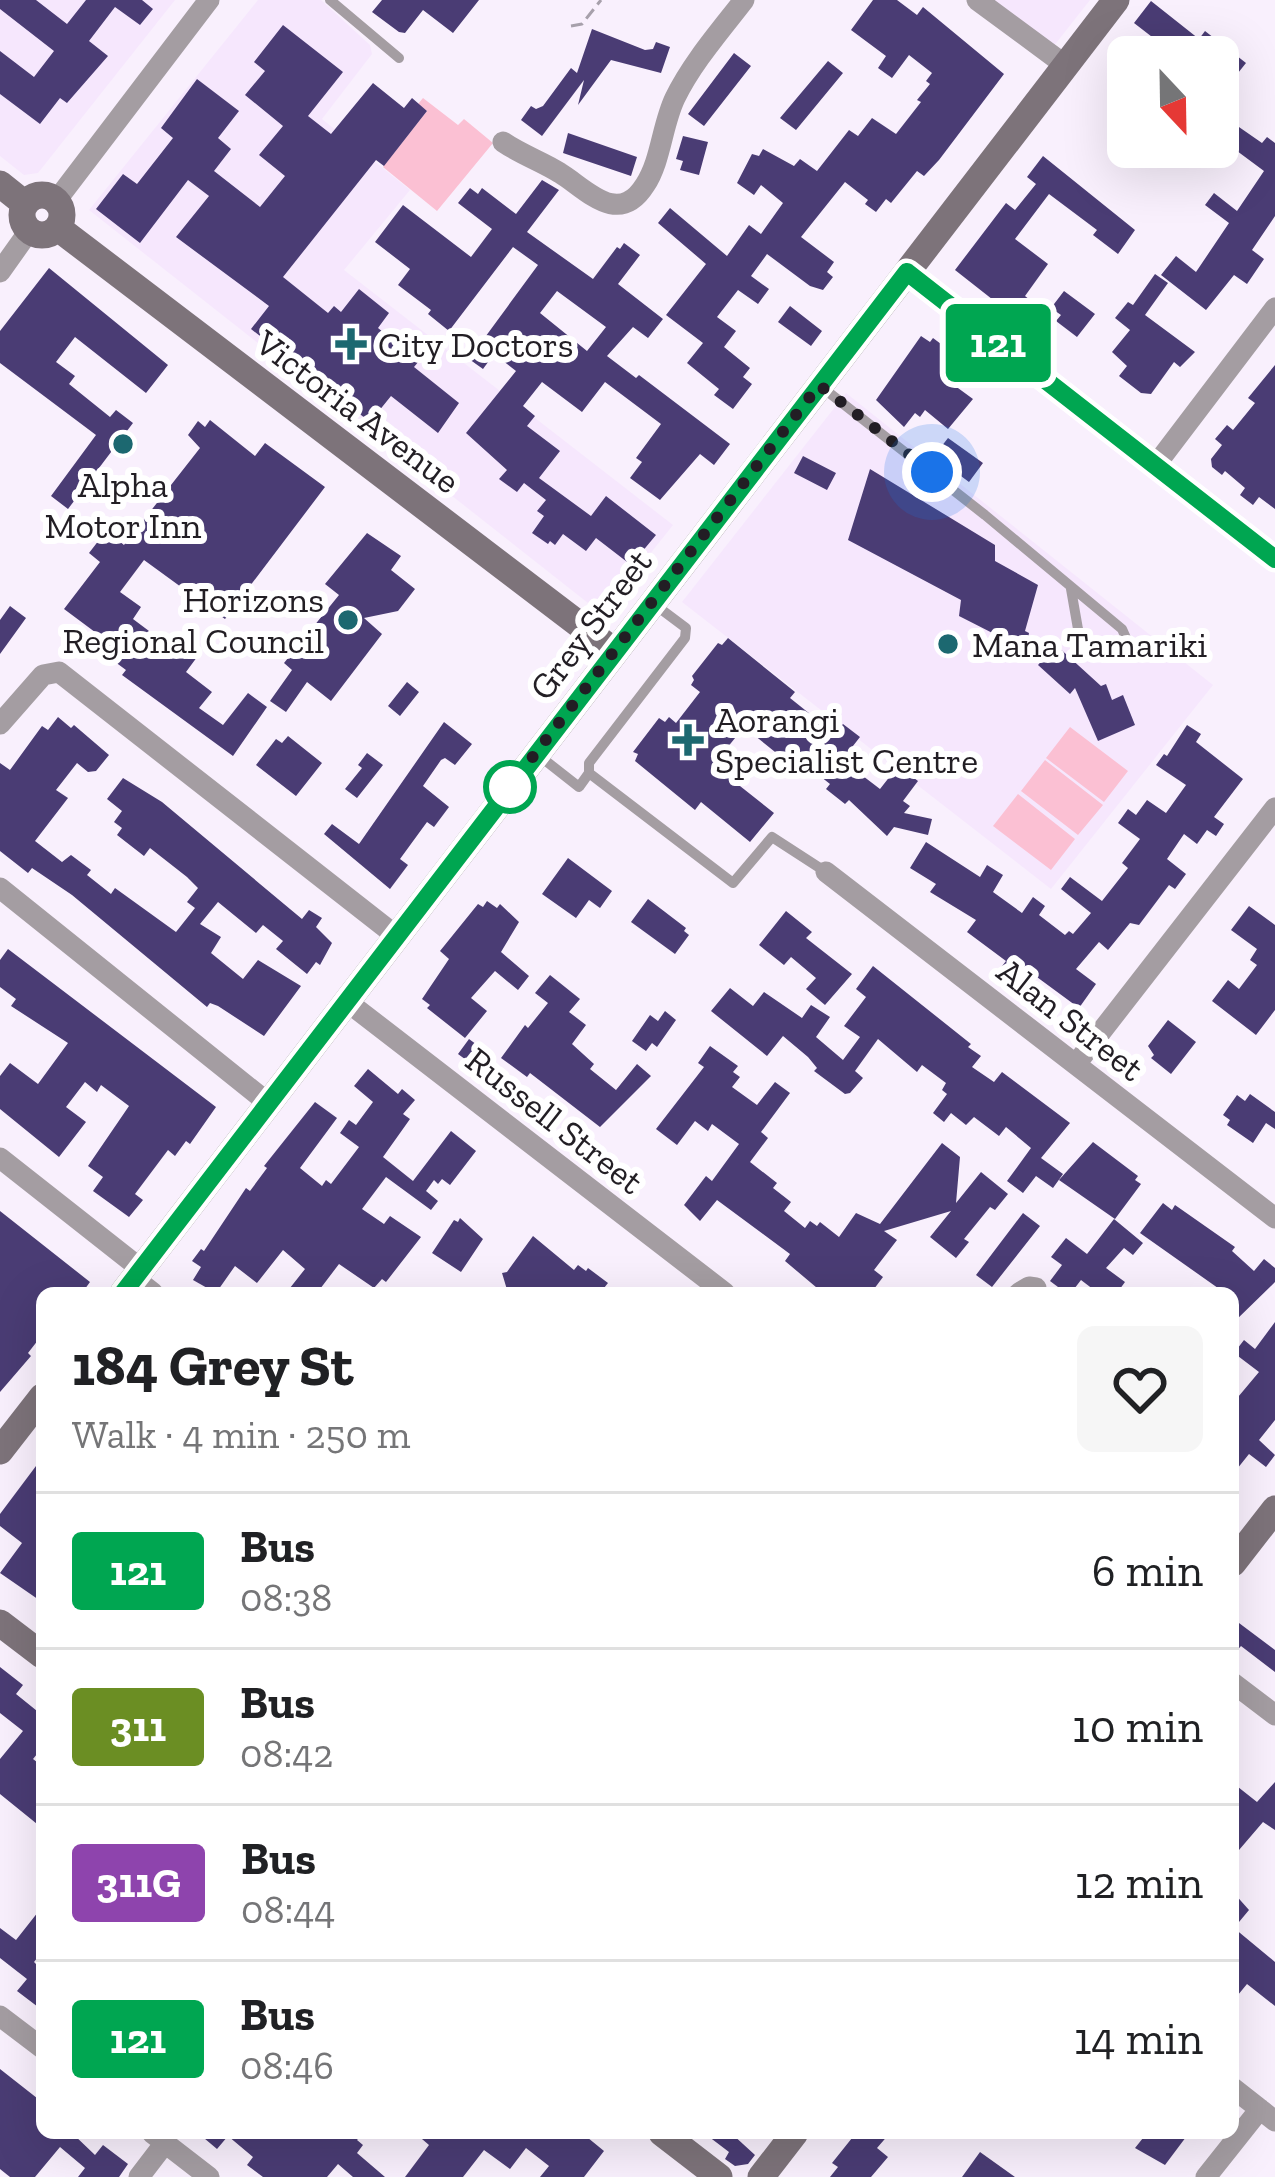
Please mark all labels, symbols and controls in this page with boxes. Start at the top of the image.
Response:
north arrow [1107,36,1239,168]
map controls [1107,36,1239,168]
line badge: 121 [929,304,1067,382]
text: 121 [970,317,1026,368]
street label: Victoria Avenue [246,320,468,502]
place label: City Doctors [378,323,574,366]
marker: City Doctors [335,328,367,360]
marker: Alpha Motor Inn [110,431,136,457]
your location [902,442,962,502]
place label: Alpha Motor Inn [45,463,202,547]
street label: Grey Street [520,540,661,708]
place label: Horizons Regional Council [62,578,324,662]
marker: Horizons Regional Council [335,607,361,633]
place label: Mana Tamariki [972,623,1207,666]
marker: Mana Tamariki [935,631,961,657]
place label: Aorangi Specialist Centre [715,698,978,782]
marker: Aorangi Specialist Centre [672,724,704,756]
unlabelled marker [485,762,535,812]
street label: Alan Street [989,949,1153,1090]
street label: Russell Street [458,1038,652,1203]
button: heart [1077,1326,1203,1452]
text: 184 Grey St [72,1331,353,1400]
text: Walk · 4 min · 250 m [72,1411,411,1458]
text: Bus [240,1520,315,1574]
text: 6 min [1092,1544,1203,1598]
text: 121 [110,1545,166,1596]
text: 08:38 [240,1574,332,1621]
text: Bus [240,1676,315,1730]
text: 10 min [1072,1700,1203,1754]
text: 311 [110,1701,166,1752]
text: 08:42 [240,1730,333,1777]
text: Bus [241,1832,316,1886]
text: 12 min [1075,1856,1203,1910]
text: 311G [96,1857,181,1908]
text: 08:44 [241,1886,335,1933]
text: Bus [240,1988,315,2042]
text: 14 min [1074,2012,1203,2066]
text: 121 [110,2013,166,2064]
text: 08:46 [240,2042,334,2089]

